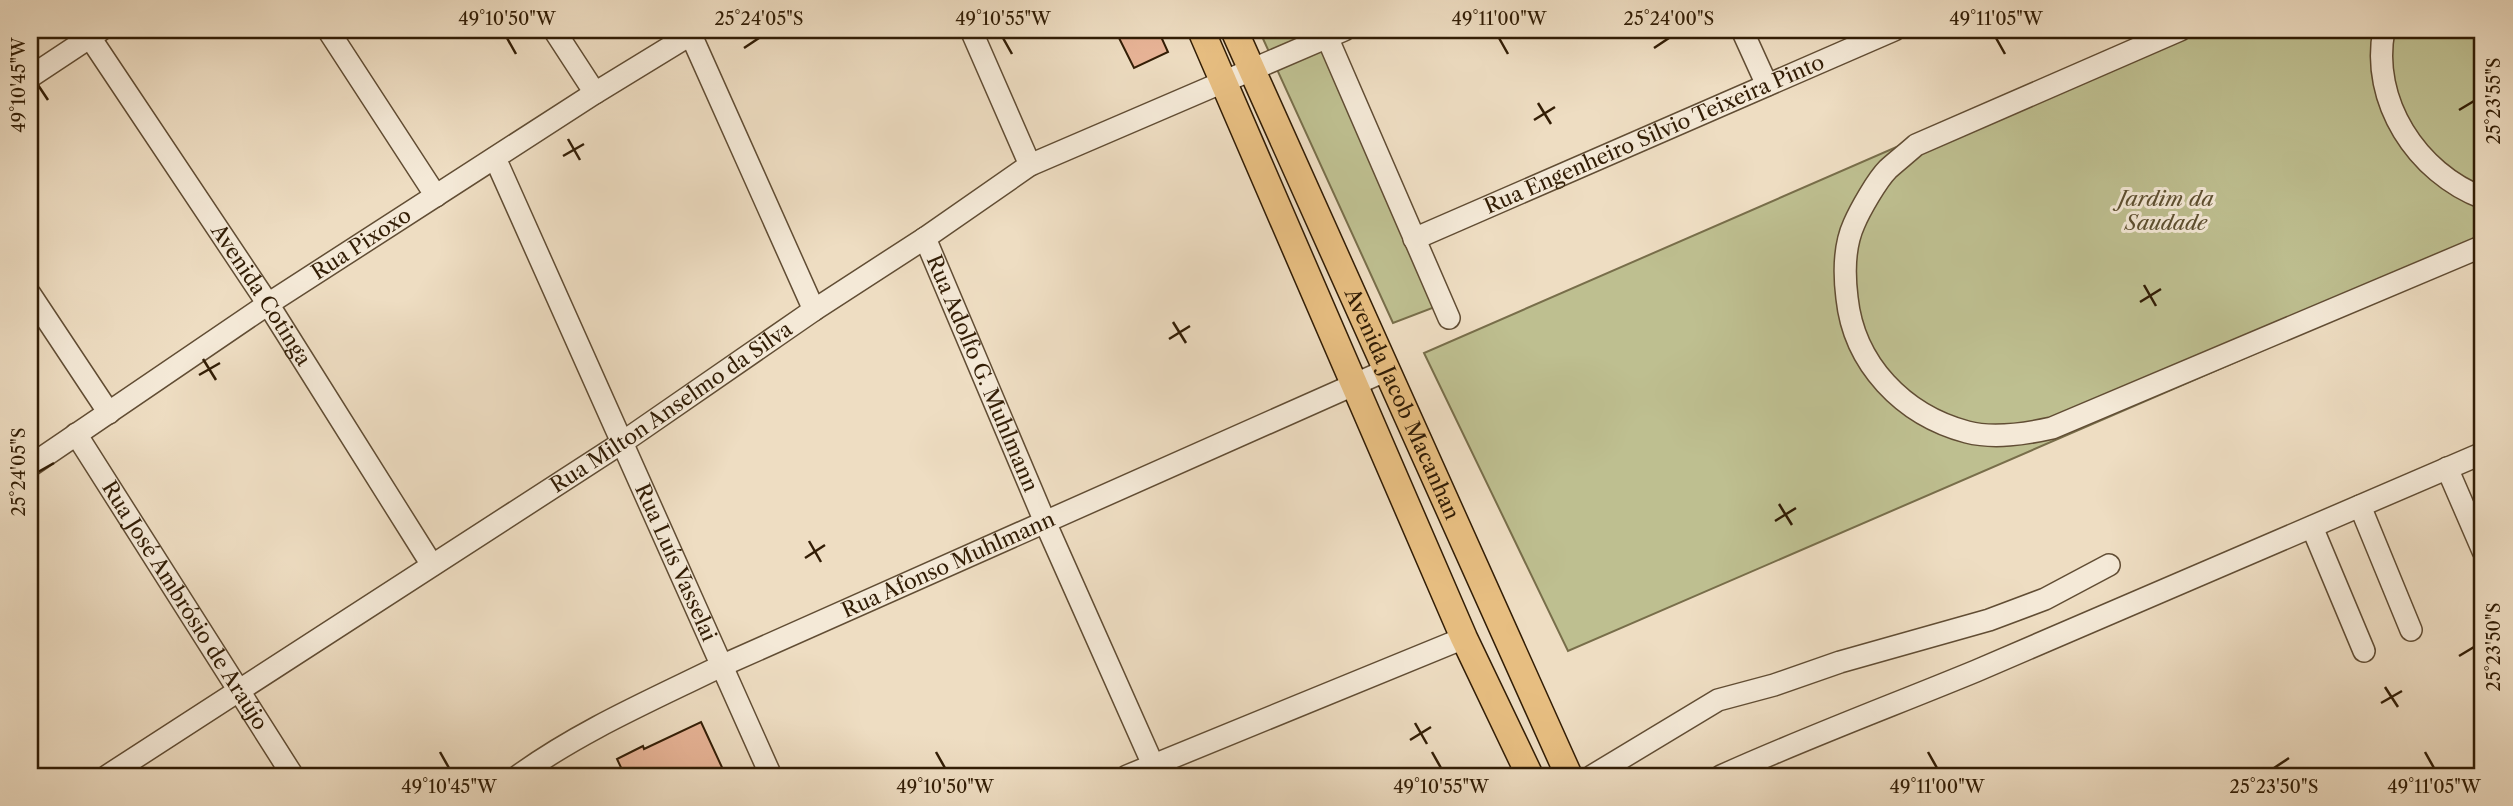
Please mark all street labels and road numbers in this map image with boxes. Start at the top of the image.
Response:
street label: Rua Engenheiro Silvio Teixeira Pinto [1480,49,1828,219]
street label: Rua Pixoxo [307,202,416,285]
street label: Avenida Cotinga [206,218,317,371]
street label: Rua Adolfo G. Muhlmann [922,251,1044,495]
street label: Avenida Jacob Macanhan [1339,283,1465,523]
street label: Rua Milton Anselmo da Silva [545,315,797,498]
street label: Rua José Ambrósio de Araújo [97,476,273,734]
street label: Rua Luís Vasselai [630,480,722,645]
street label: Rua Afonso Muhlmann [838,506,1059,623]

